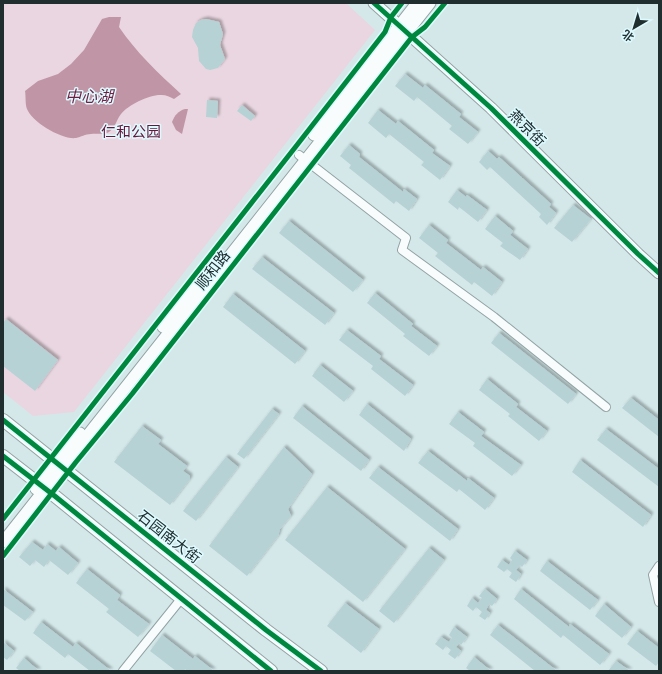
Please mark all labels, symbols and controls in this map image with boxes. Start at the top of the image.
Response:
north arrow [614,8,654,48]
text: 北 [619,28,636,45]
water label: 中心湖 [65,86,116,105]
street label: 燕京街 [505,105,550,150]
park label: 仁和公园 [101,122,161,140]
street label: 顺和路 [191,246,233,293]
street label: 石园南大街 [135,506,205,566]

